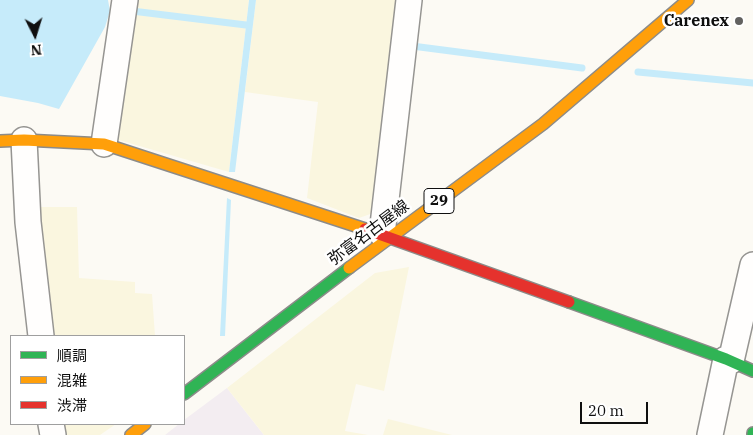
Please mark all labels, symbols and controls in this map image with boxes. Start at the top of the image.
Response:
north arrow [10,10,60,60]
place label: Carenex [664,11,729,31]
marker: Carenex [733,15,745,27]
text: N [30,40,43,59]
road number: 29 [424,188,454,214]
street label: 弥富名古屋線 [325,196,413,270]
legend [10,335,185,425]
text: 順調 [57,346,87,365]
text: 混雑 [57,371,87,390]
scale bar [583,392,650,424]
text: 渋滞 [57,396,87,415]
text: 20 m [588,401,624,420]

